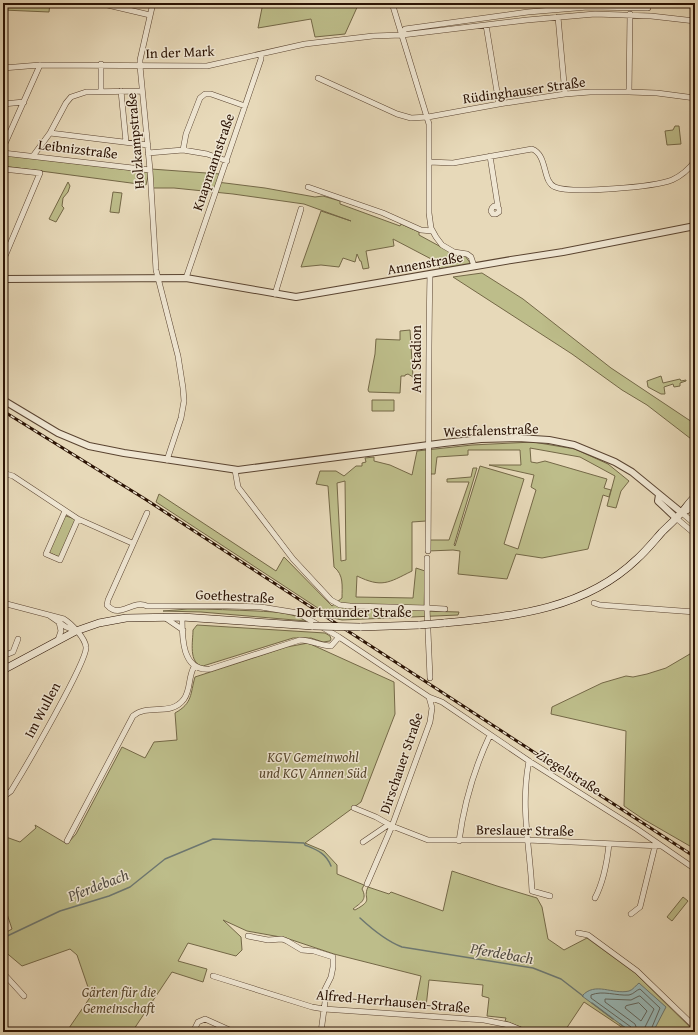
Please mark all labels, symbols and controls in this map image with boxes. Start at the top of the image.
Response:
street label: In der Mark [145,41,216,63]
street label: Rüdinghauser Straße [461,71,587,109]
street label: Holzkampstraße [121,92,149,190]
street label: Knapmannstraße [187,110,239,213]
street label: Leibnizstraße [37,134,119,164]
street label: Annenstraße [386,246,465,279]
street label: Am Stadion [406,325,426,393]
street label: Westfalenstraße [443,418,539,442]
street label: Goethestraße [195,584,275,608]
street label: Dortmunder Straße [297,602,412,622]
street label: Im Wullen [19,678,65,741]
street label: Dirschauer Straße [374,709,428,816]
street label: Ziegelstraße [533,744,606,800]
park label: KGV Gemeinwohl und KGV Annen Süd [259,747,367,783]
street label: Breslauer Straße [476,819,575,841]
water label: Pferdebach [64,864,132,907]
water label: Pferdebach [468,937,536,969]
park label: Gärten für die Gemeinschaft [82,982,156,1018]
street label: Alfred-Herrhausen-Straße [315,984,471,1018]

